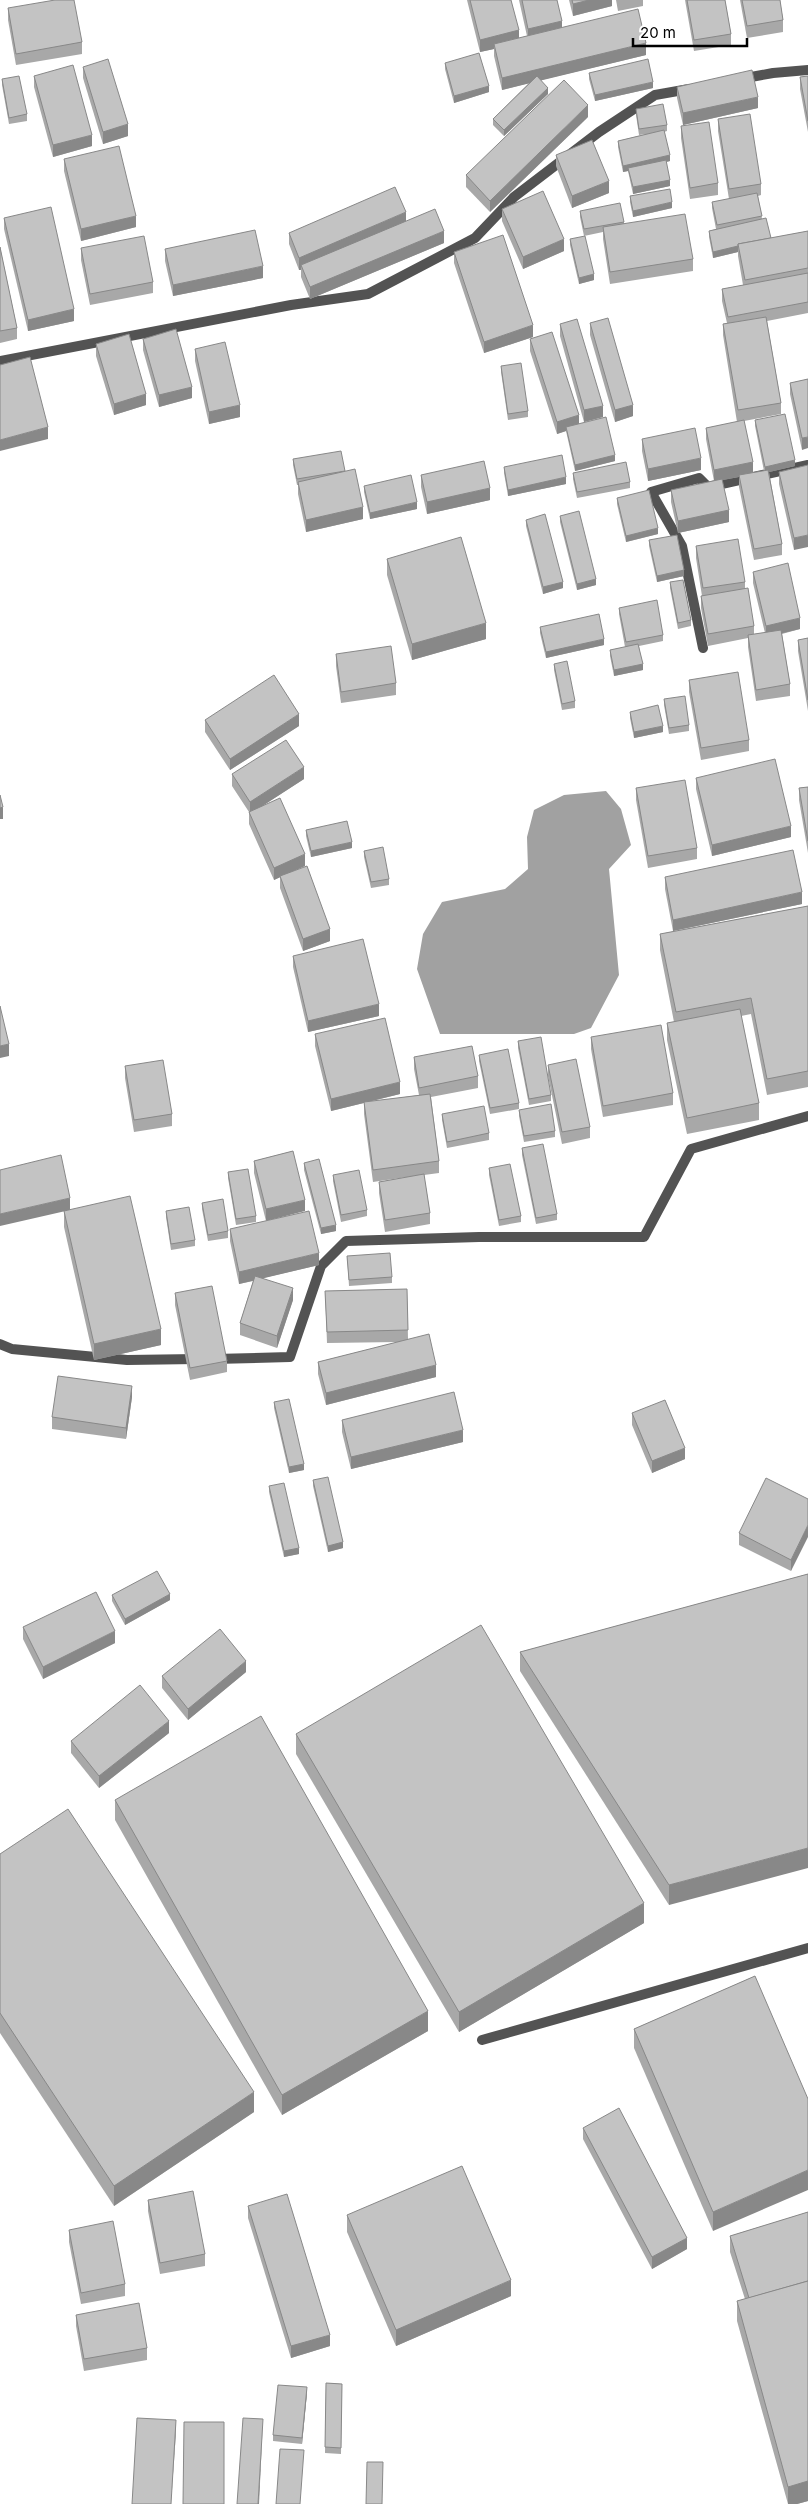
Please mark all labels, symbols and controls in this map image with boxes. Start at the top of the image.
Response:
scale bar [633,15,747,47]
text: 20 m [640,23,676,42]

